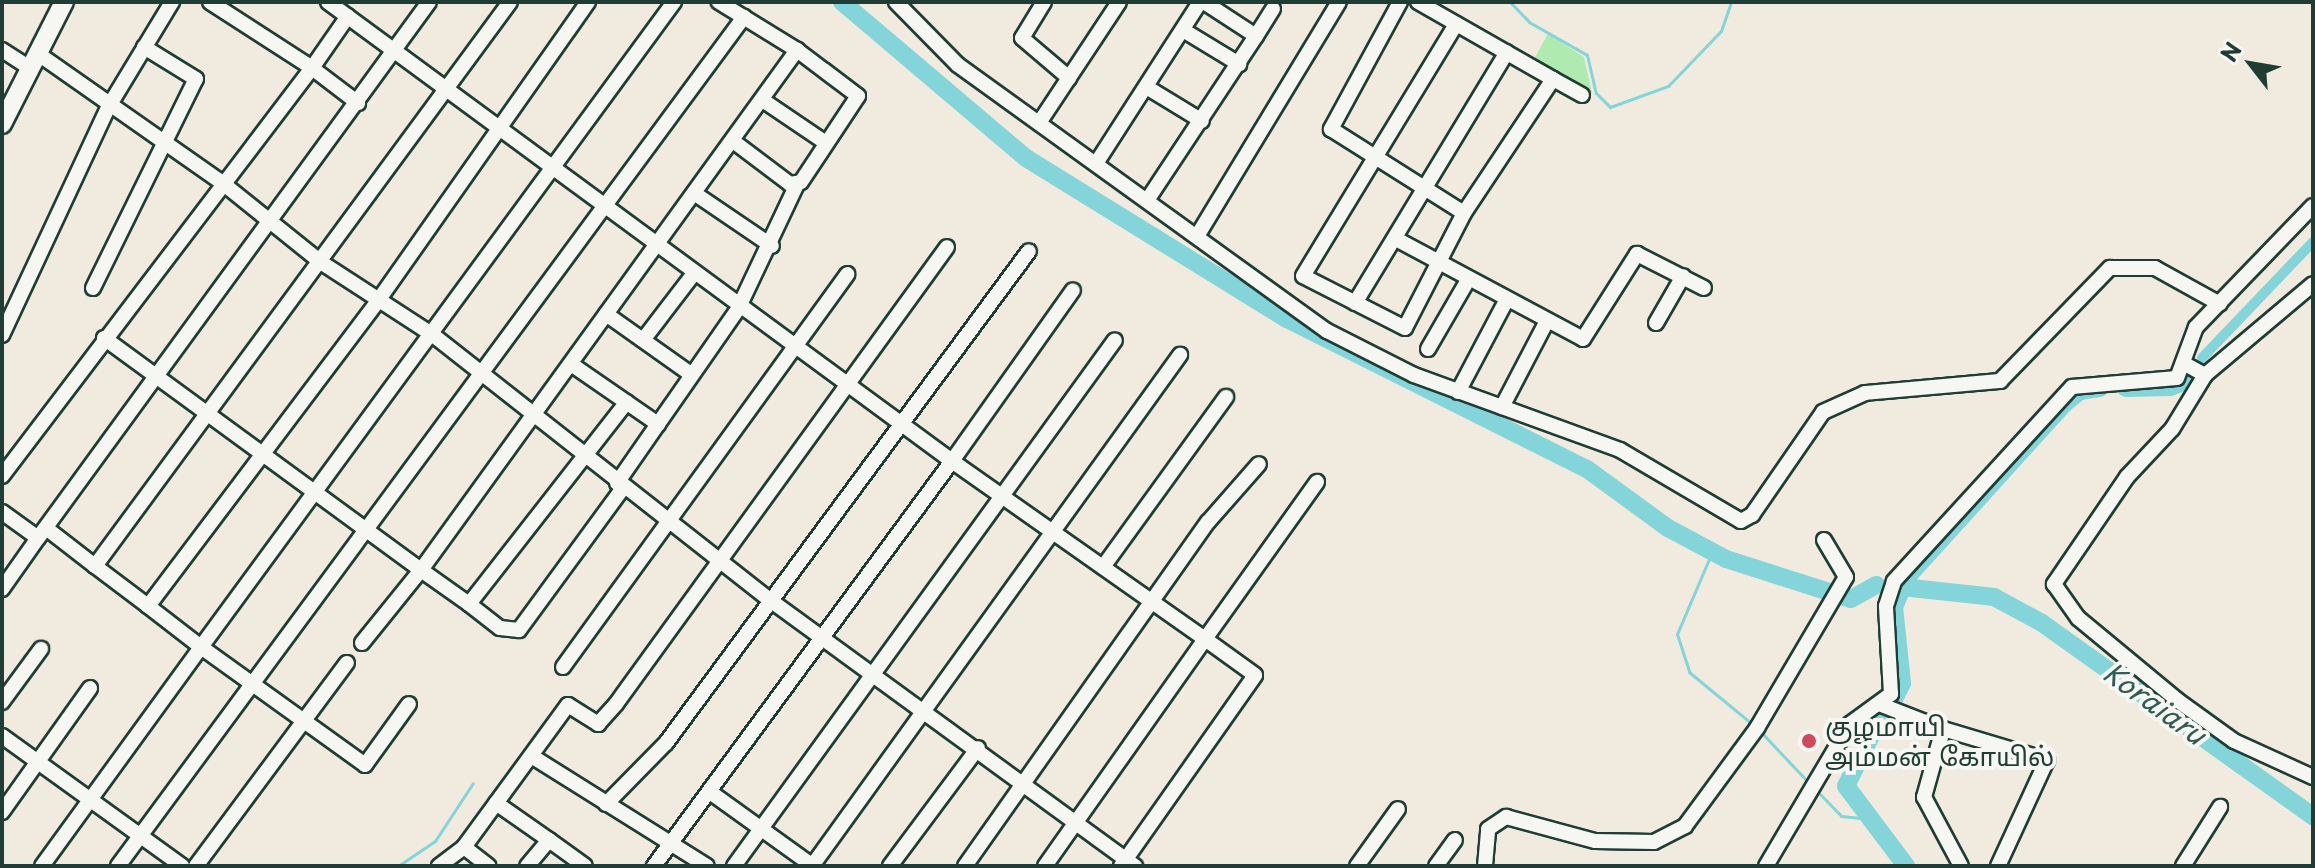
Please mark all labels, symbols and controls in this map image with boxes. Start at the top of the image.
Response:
north arrow [2211,24,2291,104]
text: N [2211,35,2249,67]
water label: Koraiaru [2098,655,2212,751]
place label: குழமாயி அம்மன் கோயில் [1825,710,2054,772]
marker: குழமாயி அம்மன் கோயில் [1800,732,1818,750]

